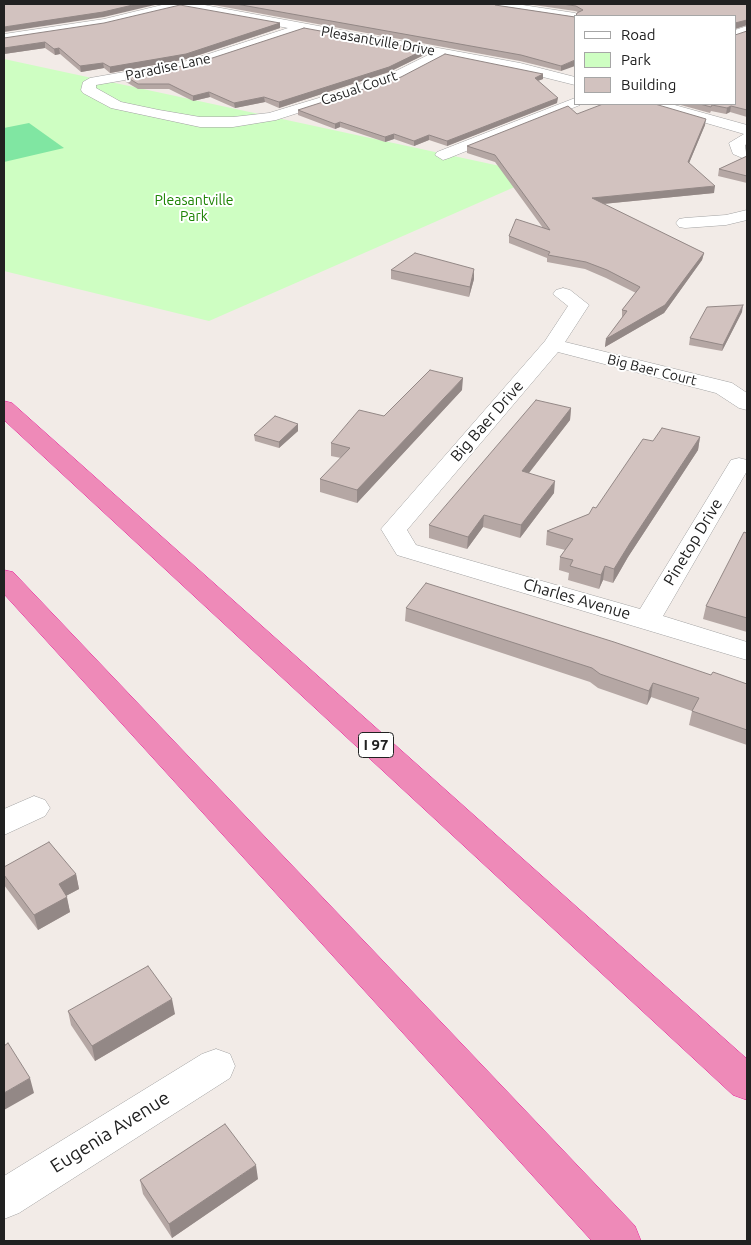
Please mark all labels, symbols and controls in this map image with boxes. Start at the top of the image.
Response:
legend [574,15,736,105]
street label: Pleasantville Drive [320,23,436,59]
text: Road [621,26,656,43]
street label: Paradise Lane [124,50,212,84]
text: Park [621,51,651,68]
street label: Casual Court [319,67,399,109]
text: Building [621,76,676,93]
park label: Pleasantville Park [154,192,234,224]
street label: Big Baer Court [606,351,698,389]
street label: Big Baer Drive [446,376,528,466]
street label: Pinetop Drive [660,495,726,589]
street label: Charles Avenue [521,575,633,623]
road number: I 97 [358,732,394,758]
street label: Eugenia Avenue [46,1086,174,1178]

